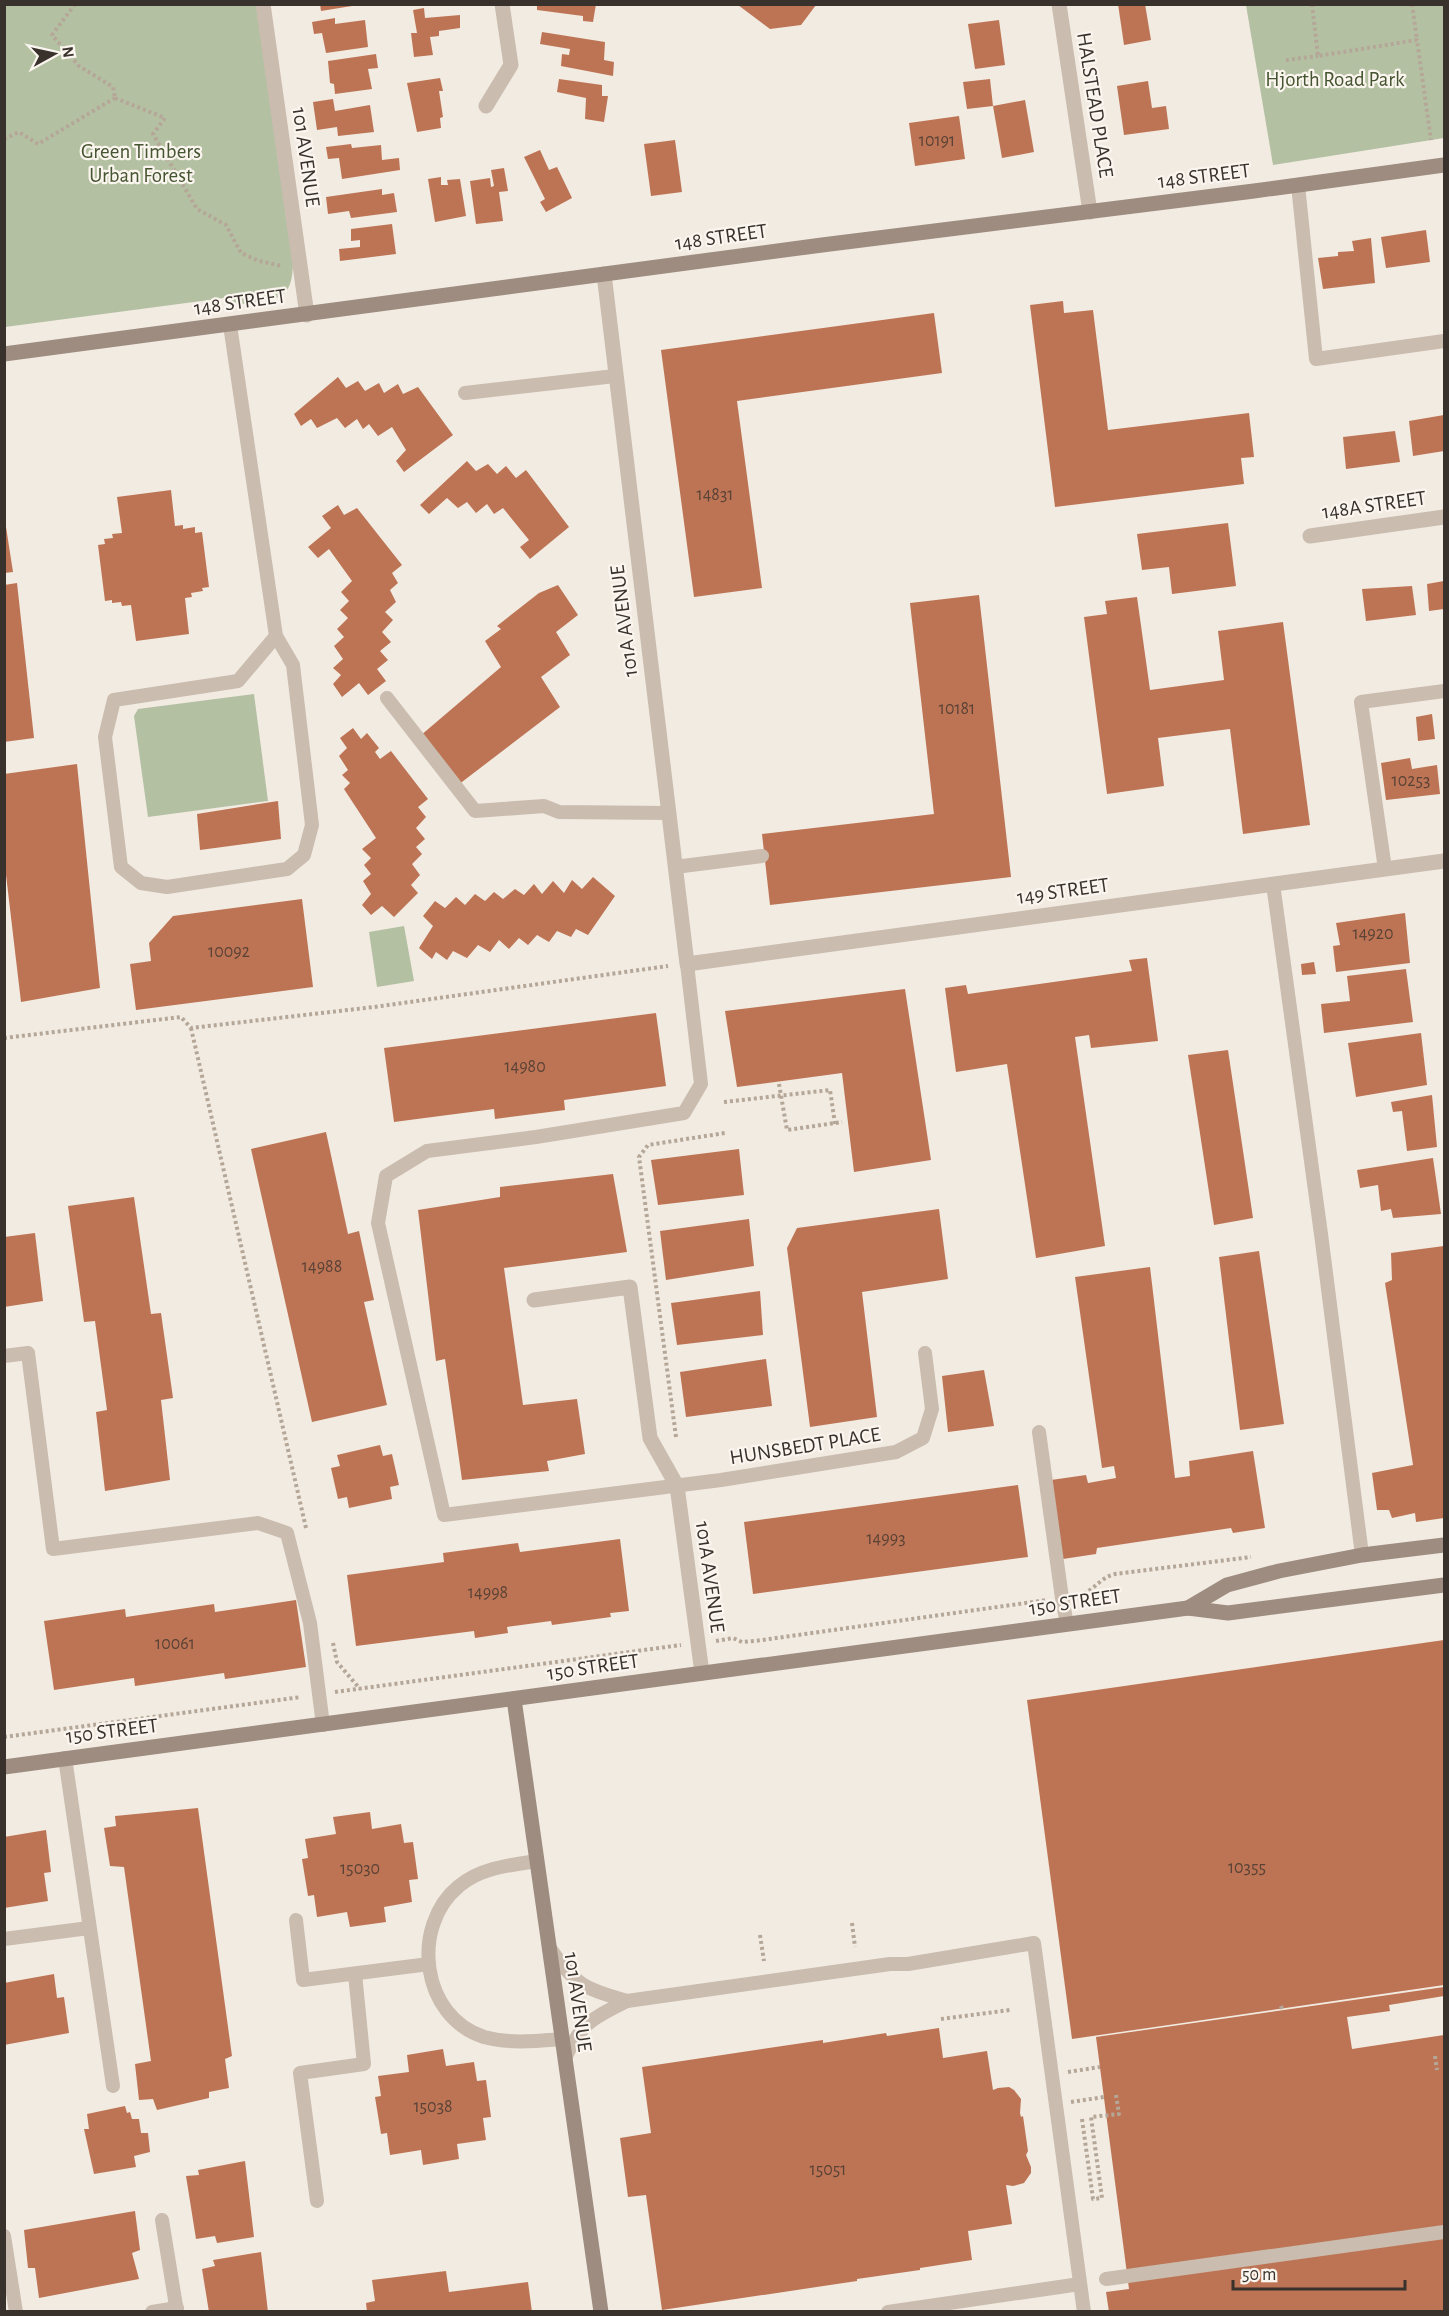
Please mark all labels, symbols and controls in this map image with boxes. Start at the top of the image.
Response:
north arrow [24,24,84,84]
street label: HALSTEAD PLACE [1073,31,1117,179]
text: N [59,45,77,59]
park label: Hjorth Road Park [1265,69,1405,90]
street label: 101 AVENUE [289,106,323,208]
house number: 10191 [919,132,955,150]
park label: Green Timbers Urban Forest [81,141,201,186]
street label: 148 STREET [1157,160,1251,192]
street label: 148 STREET [674,220,768,254]
street label: 148 STREET [193,285,287,319]
house number: 14831 [697,486,734,504]
street label: 148A STREET [1321,487,1427,523]
street label: 101A AVENUE [607,564,641,678]
house number: 10181 [939,700,975,718]
house number: 10253 [1392,772,1430,790]
street label: 149 STREET [1016,874,1110,908]
house number: 14920 [1352,925,1394,943]
house number: 10092 [208,943,250,961]
house number: 14980 [504,1058,546,1076]
house number: 14988 [302,1258,342,1276]
street label: HUNSBEDT PLACE [728,1424,882,1468]
street label: 101A AVENUE [692,1520,728,1634]
house number: 14993 [866,1530,906,1548]
house number: 14998 [468,1584,508,1602]
street label: 150 STREET [1028,1585,1122,1619]
house number: 10061 [155,1635,195,1653]
street label: 150 STREET [546,1650,640,1684]
street label: 150 STREET [65,1715,159,1747]
house number: 10355 [1228,1859,1266,1877]
house number: 15030 [340,1860,380,1878]
street label: 101 AVENUE [561,1951,595,2053]
house number: 15038 [413,2098,453,2116]
house number: 15051 [810,2161,846,2179]
scale bar [1233,2253,1406,2291]
text: 50 m [1242,2266,1276,2284]

